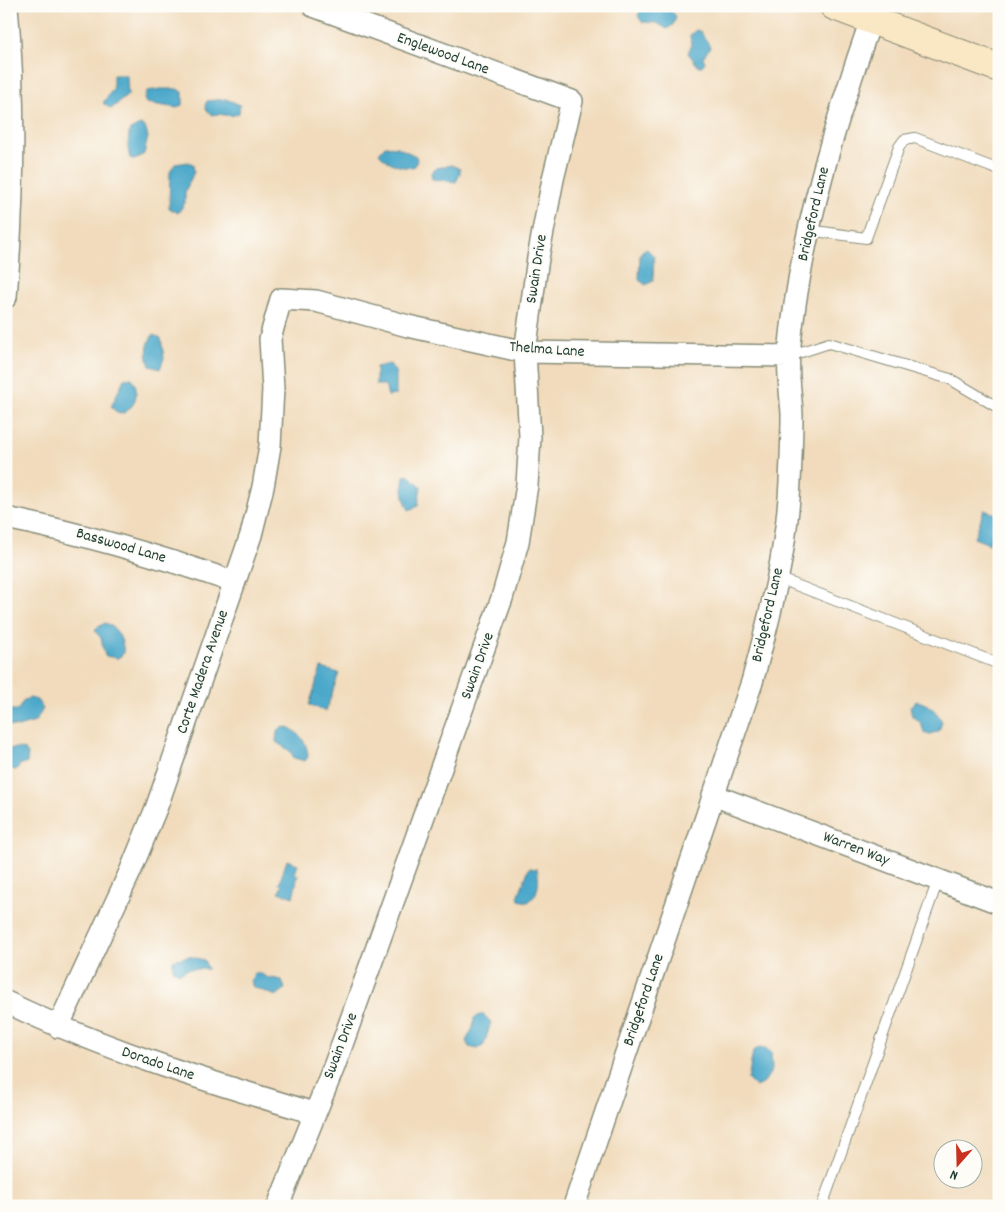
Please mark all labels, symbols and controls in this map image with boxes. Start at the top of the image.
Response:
street label: Englewood Lane [394,27,492,81]
street label: Bridgeford Lane [792,164,836,264]
street label: Swain Drive [520,233,554,305]
street label: Thelma Lane [509,336,585,364]
street label: Basswood Lane [73,522,169,570]
street label: Bridgeford Lane [746,565,790,665]
street label: Corte Madera Avenue [171,607,235,737]
street label: Swain Drive [455,629,501,703]
street label: Warren Way [819,826,893,872]
street label: Bridgeford Lane [617,951,671,1049]
street label: Swain Drive [318,1009,364,1083]
street label: Dorado Lane [119,1041,197,1087]
north arrow [932,1140,982,1190]
text: N [947,1164,961,1185]

